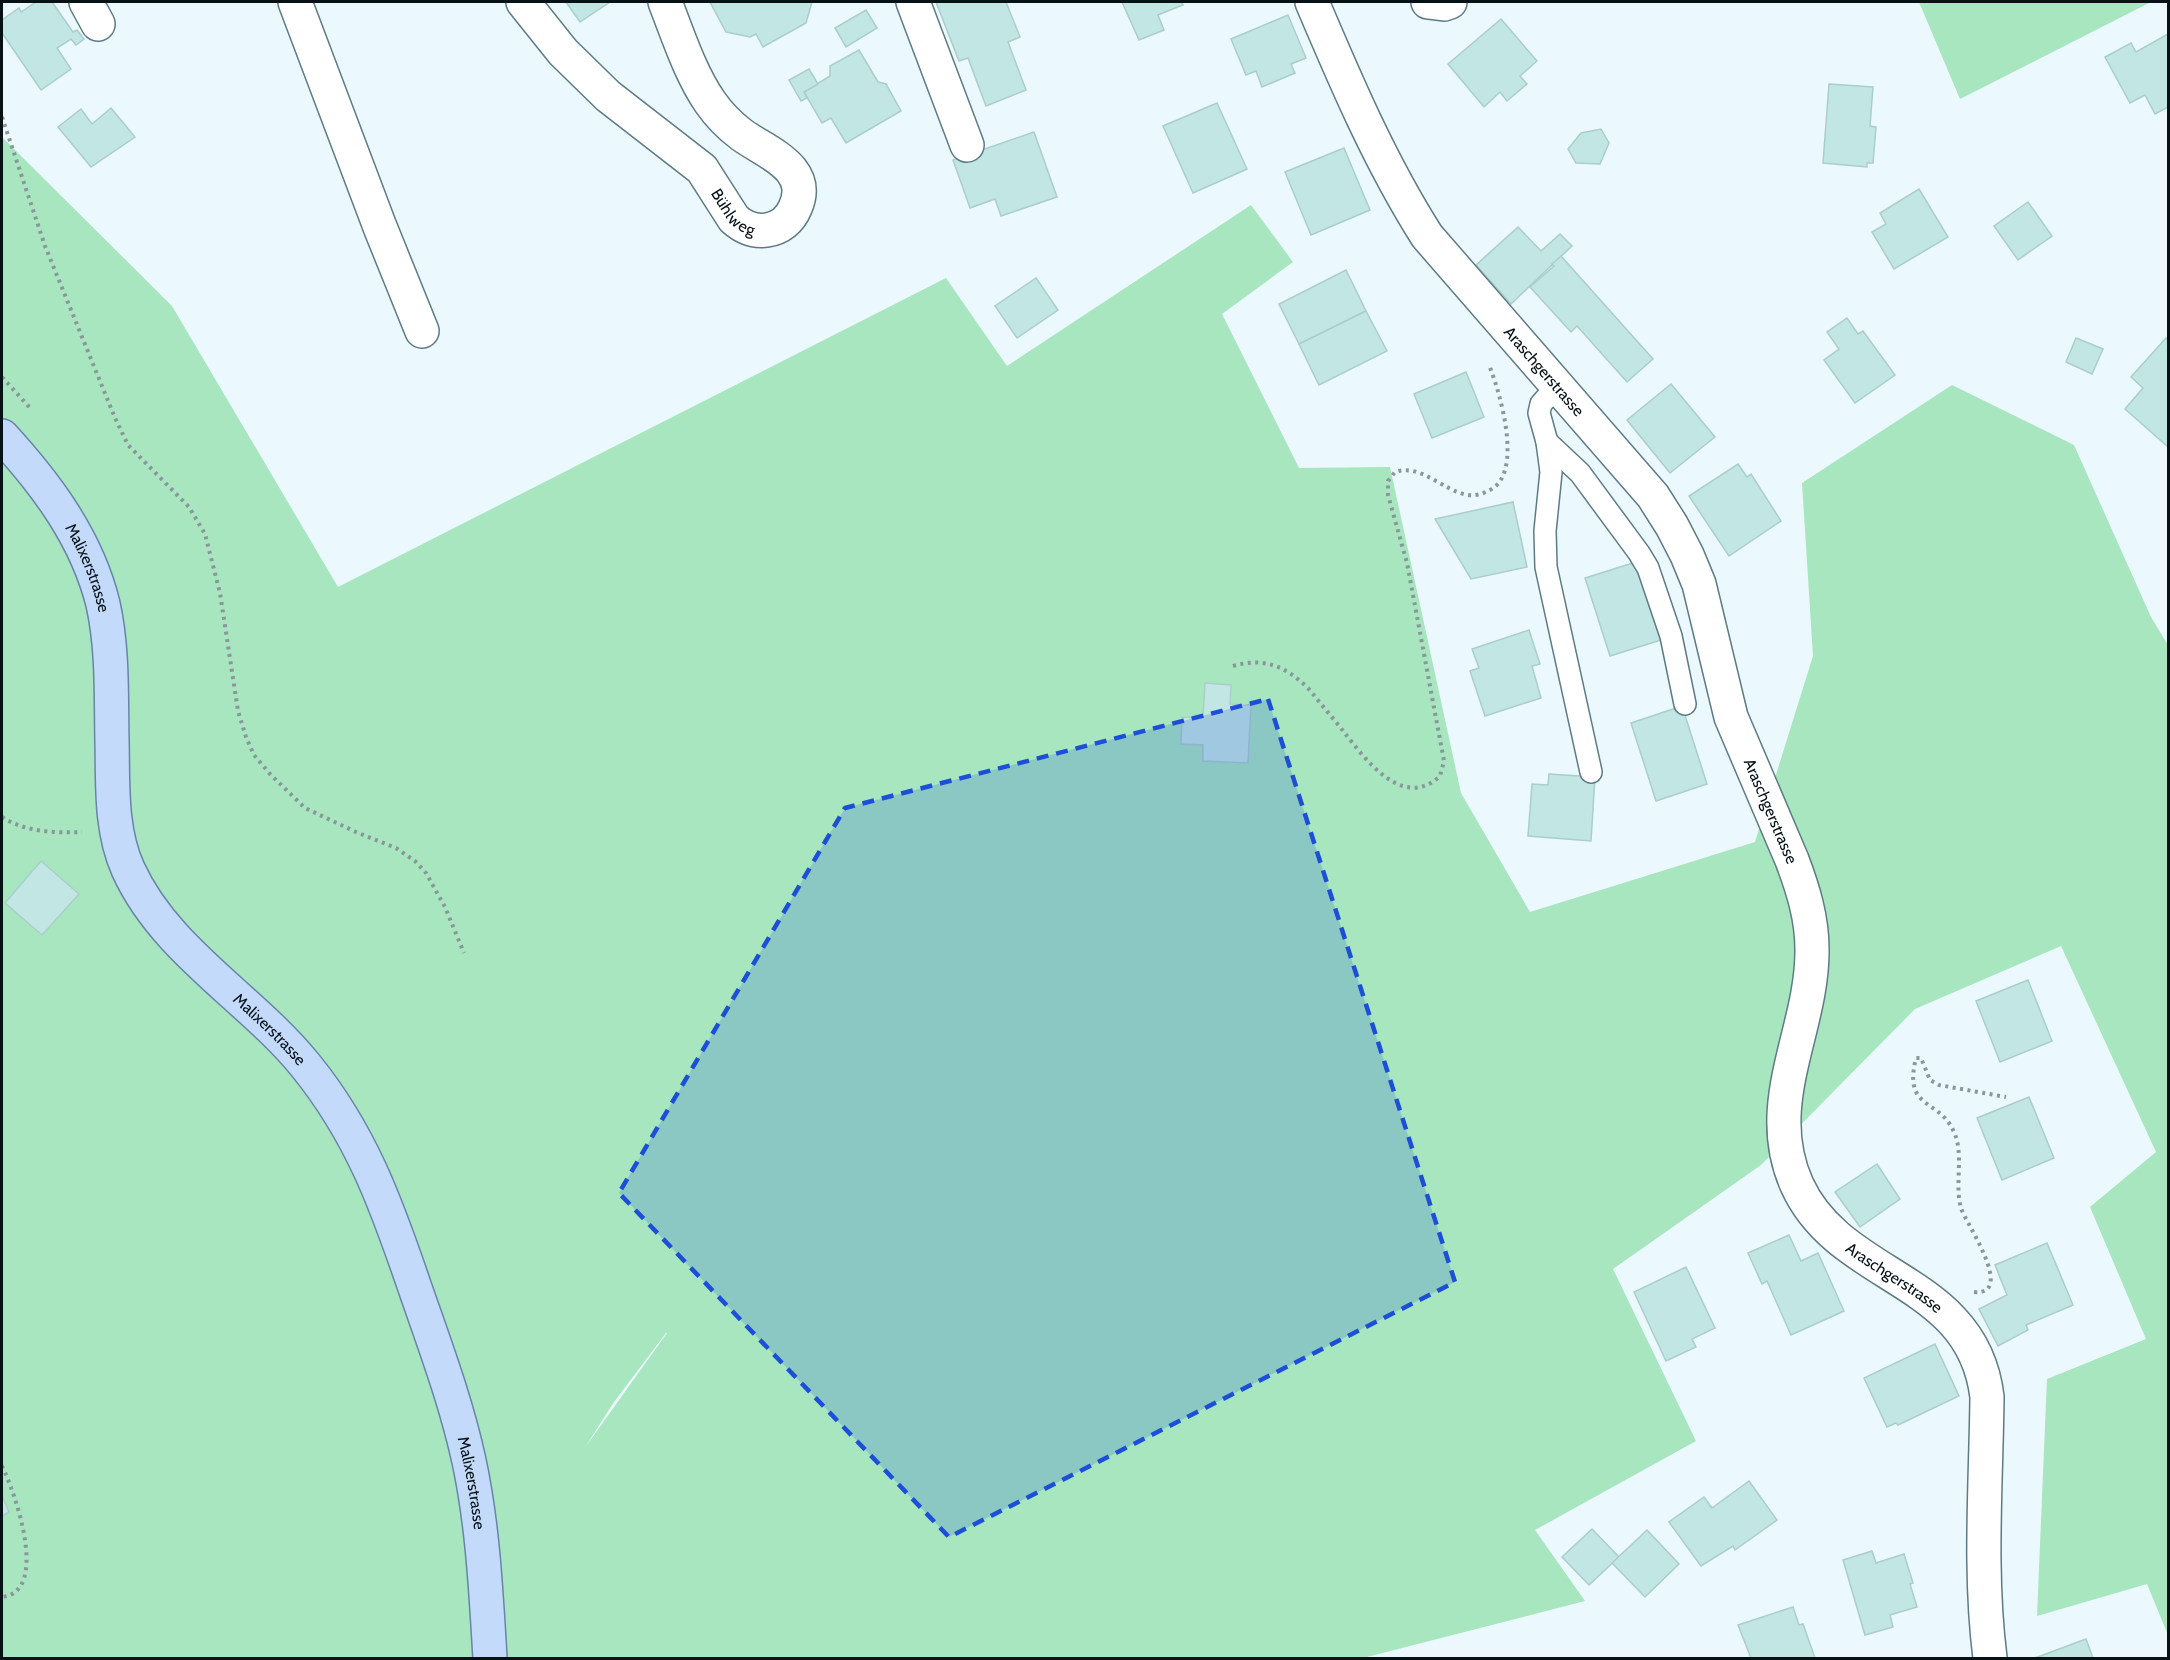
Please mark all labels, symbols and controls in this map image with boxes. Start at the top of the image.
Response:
street label: Bühlweg [707,185,758,239]
street label: Araschgerstrasse [1500,322,1588,420]
street label: Malixerstrasse [62,520,114,614]
street label: Araschgerstrasse [1740,756,1802,866]
street label: Malixerstrasse [230,989,310,1069]
street label: Araschgerstrasse [1842,1238,1947,1317]
street label: Malixerstrasse [454,1434,490,1531]

